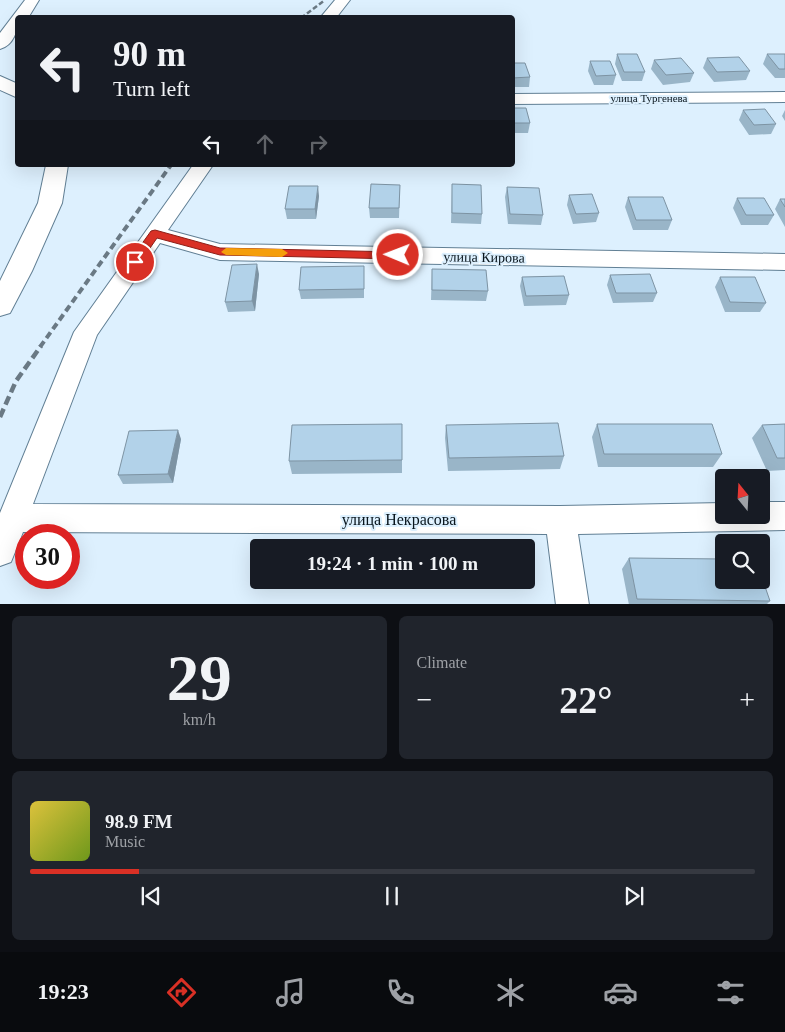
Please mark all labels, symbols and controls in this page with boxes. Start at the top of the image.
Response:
icon: left [30,35,95,100]
text: 90 m [113,35,186,74]
text: Turn left [113,76,190,101]
street label: улица Тургенева [610,92,688,104]
icon: left [198,130,226,158]
icon: ahead [251,130,279,158]
icon: right [304,130,332,158]
position arrow [371,228,423,280]
pin [114,241,156,283]
icon: arrive [121,248,149,276]
street label: улица Кирова [443,249,526,266]
north arrow [715,469,770,524]
map controls [715,469,770,589]
street label: улица Некрасова [342,511,456,529]
speed limit sign: 30 [15,524,80,589]
button: search [715,534,770,589]
text: 19:24 · 1 min · 100 m [307,553,478,574]
text: 29 [167,642,232,714]
text: Climate [417,654,467,671]
text: 22° [559,679,612,721]
text: − [417,684,432,715]
text: + [739,684,755,715]
text: km/h [183,711,216,728]
text: 98.9 FM [105,811,173,832]
text: Music [105,833,145,850]
icon: previous [137,882,165,910]
icon: pause [378,882,406,910]
icon: next [620,882,648,910]
icon: directions [164,975,199,1010]
icon: music [273,975,308,1010]
icon: phone [383,975,418,1010]
icon: climate [493,975,528,1010]
icon: car [603,975,638,1010]
icon: filters [713,975,748,1010]
text: 19:23 [37,979,89,1004]

